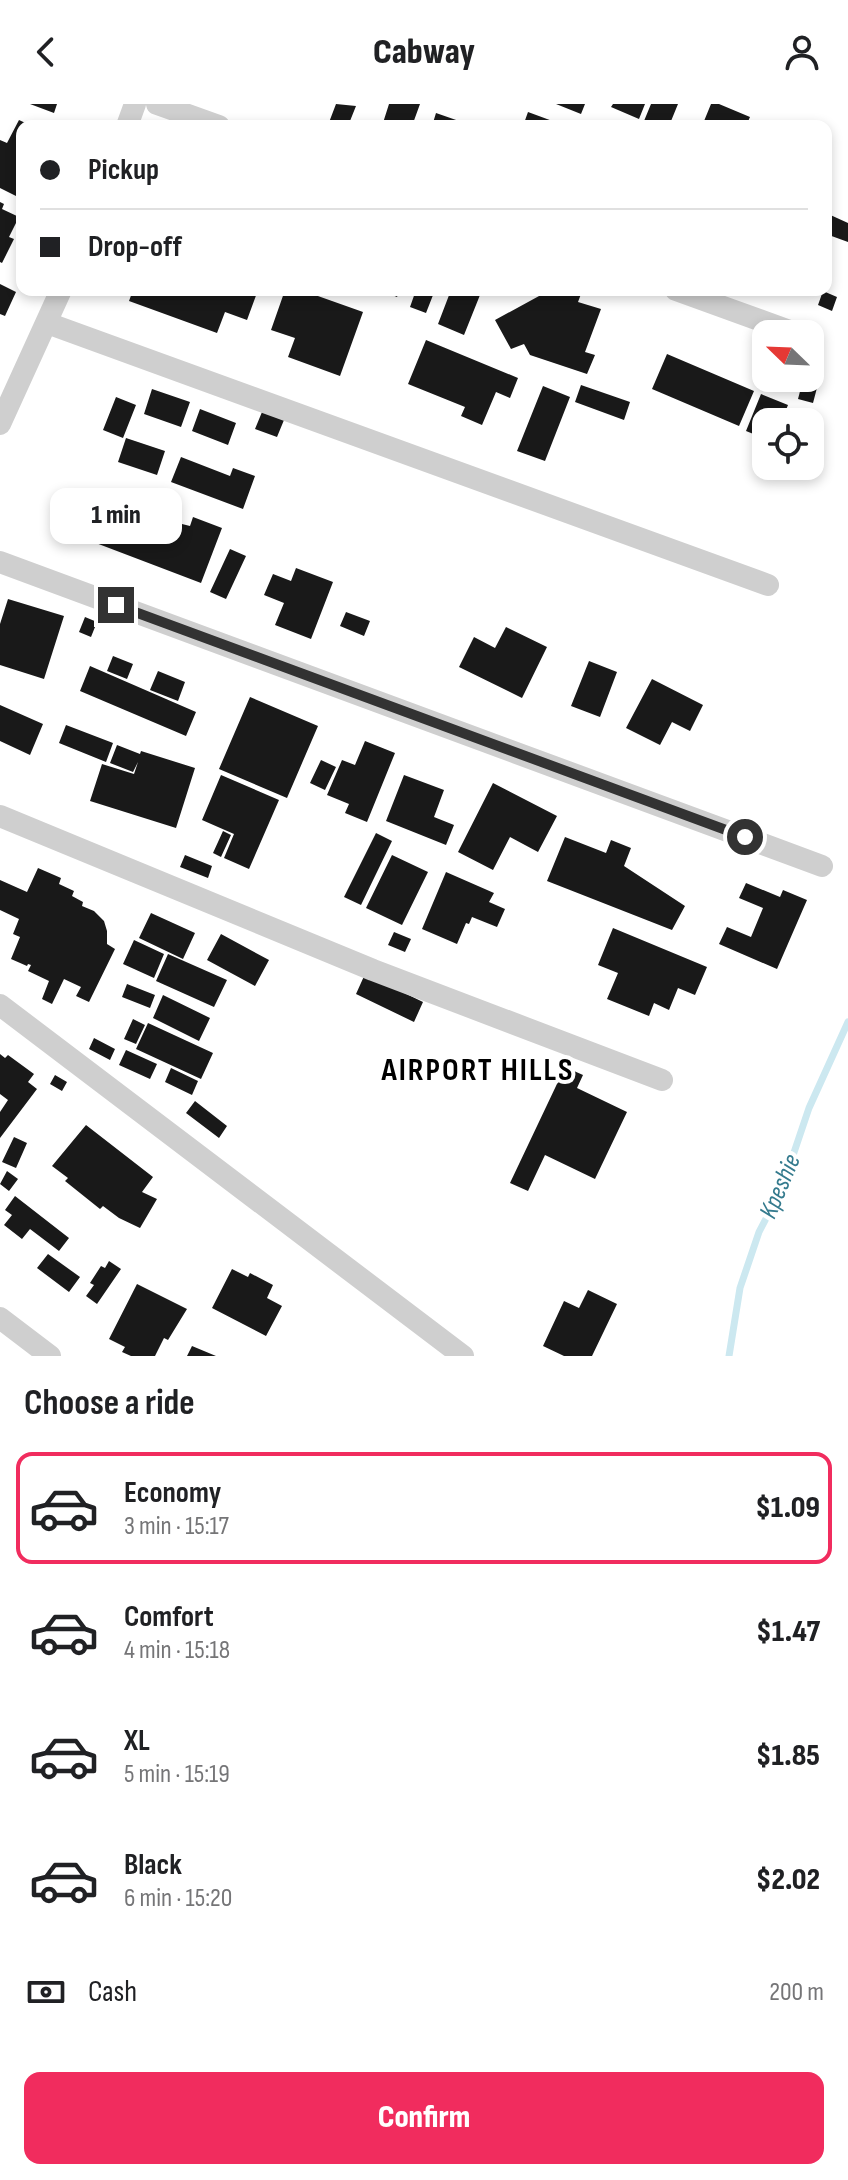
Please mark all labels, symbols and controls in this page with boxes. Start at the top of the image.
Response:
icon: back [24,30,68,74]
icon: person [780,30,824,74]
text: Cabway [373,31,475,74]
text: Pickup [88,152,159,188]
text: Drop-off [88,229,182,265]
north arrow [752,320,824,392]
map controls [752,320,824,480]
button: locate [752,408,824,480]
callout: 1 min [50,489,182,545]
text: 1 min [91,500,141,531]
route end [98,587,134,623]
route start [727,819,763,855]
district label: AIRPORT HILLS [381,1051,575,1090]
water label: Kpeshie [753,1150,808,1223]
text: Choose a ride [24,1382,195,1425]
icon: car [28,1472,100,1544]
text: Economy [124,1475,221,1511]
text: $1.09 [755,1490,820,1526]
text: 3 min · 15:17 [124,1511,229,1542]
icon: car [28,1596,100,1668]
text: Comfort [124,1599,214,1635]
text: $1.47 [756,1614,820,1650]
text: 4 min · 15:18 [124,1635,230,1666]
icon: car [28,1720,100,1792]
text: XL [124,1723,150,1759]
text: $1.85 [756,1738,820,1774]
text: 5 min · 15:19 [124,1759,230,1790]
icon: car [28,1844,100,1916]
text: Black [124,1847,182,1883]
text: $2.02 [756,1862,820,1898]
text: 6 min · 15:20 [124,1883,232,1914]
icon: cash [24,1970,68,2014]
text: Cash [88,1974,137,2010]
text: 200 m [769,1977,824,2008]
button: Confirm [24,2072,824,2164]

